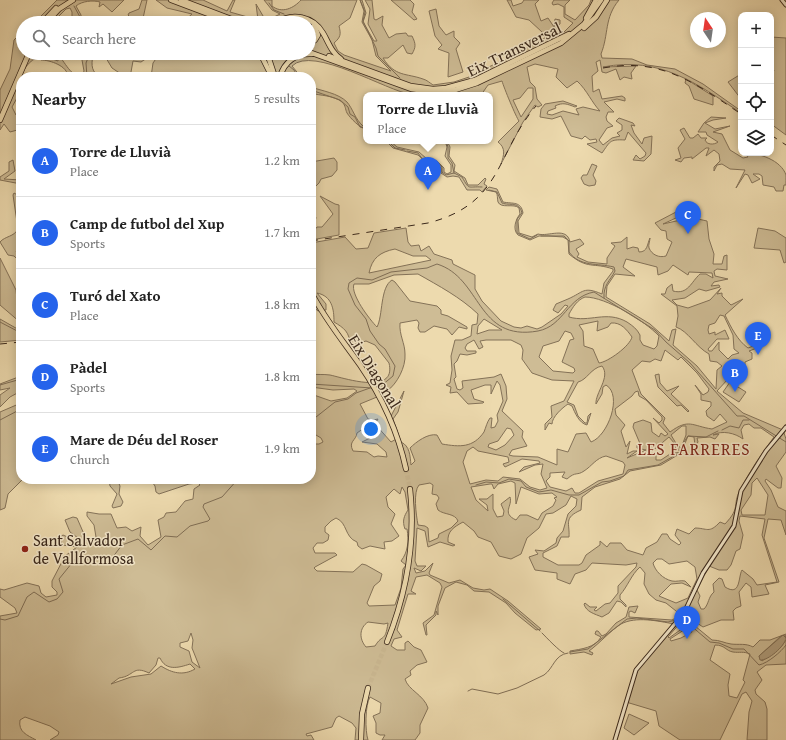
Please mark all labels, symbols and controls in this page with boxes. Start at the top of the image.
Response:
north arrow [690,12,726,48]
map controls [738,12,774,156]
button: + [738,12,774,48]
street label: Eix Transversal [463,15,566,82]
search box [16,16,316,60]
icon: search [30,27,52,49]
text: Search here [62,28,136,49]
button: − [738,48,774,84]
button: locate [738,84,774,120]
text: Nearby [32,86,86,111]
text: 5 results [254,89,300,108]
popup [363,92,493,144]
text: Torre de Lluvià [378,98,478,119]
text: Place [378,119,406,138]
button: layers [738,120,774,156]
text: Torre de Lluvià [70,141,171,162]
text: A [41,151,49,170]
text: 1.2 km [264,151,300,170]
pin: A [415,157,441,190]
text: Place [70,162,99,181]
pin: C [675,201,701,234]
text: Camp de futbol del Xup [70,213,224,234]
text: B [41,223,49,242]
text: 1.7 km [264,223,300,242]
text: Sports [70,234,105,253]
text: Turó del Xato [70,285,160,306]
text: C [41,295,49,314]
text: 1.8 km [264,295,300,314]
text: Place [70,306,99,325]
pin: E [745,322,771,355]
street label: Eix Diagonal [343,329,407,413]
text: Pàdel [70,357,107,378]
pin: B [722,359,748,392]
text: D [41,367,49,386]
text: 1.8 km [264,367,300,386]
text: Sports [70,378,105,397]
your location [361,419,381,439]
text: Mare de Déu del Roser [70,429,218,450]
district label: LES FARRERES [637,436,751,461]
text: E [42,439,48,458]
text: 1.9 km [264,439,300,458]
text: Church [70,450,109,469]
place label: Sant Salvador de Vallformosa [33,528,134,570]
marker: Sant Salvador de Vallformosa [20,544,30,554]
pin: D [674,606,700,639]

